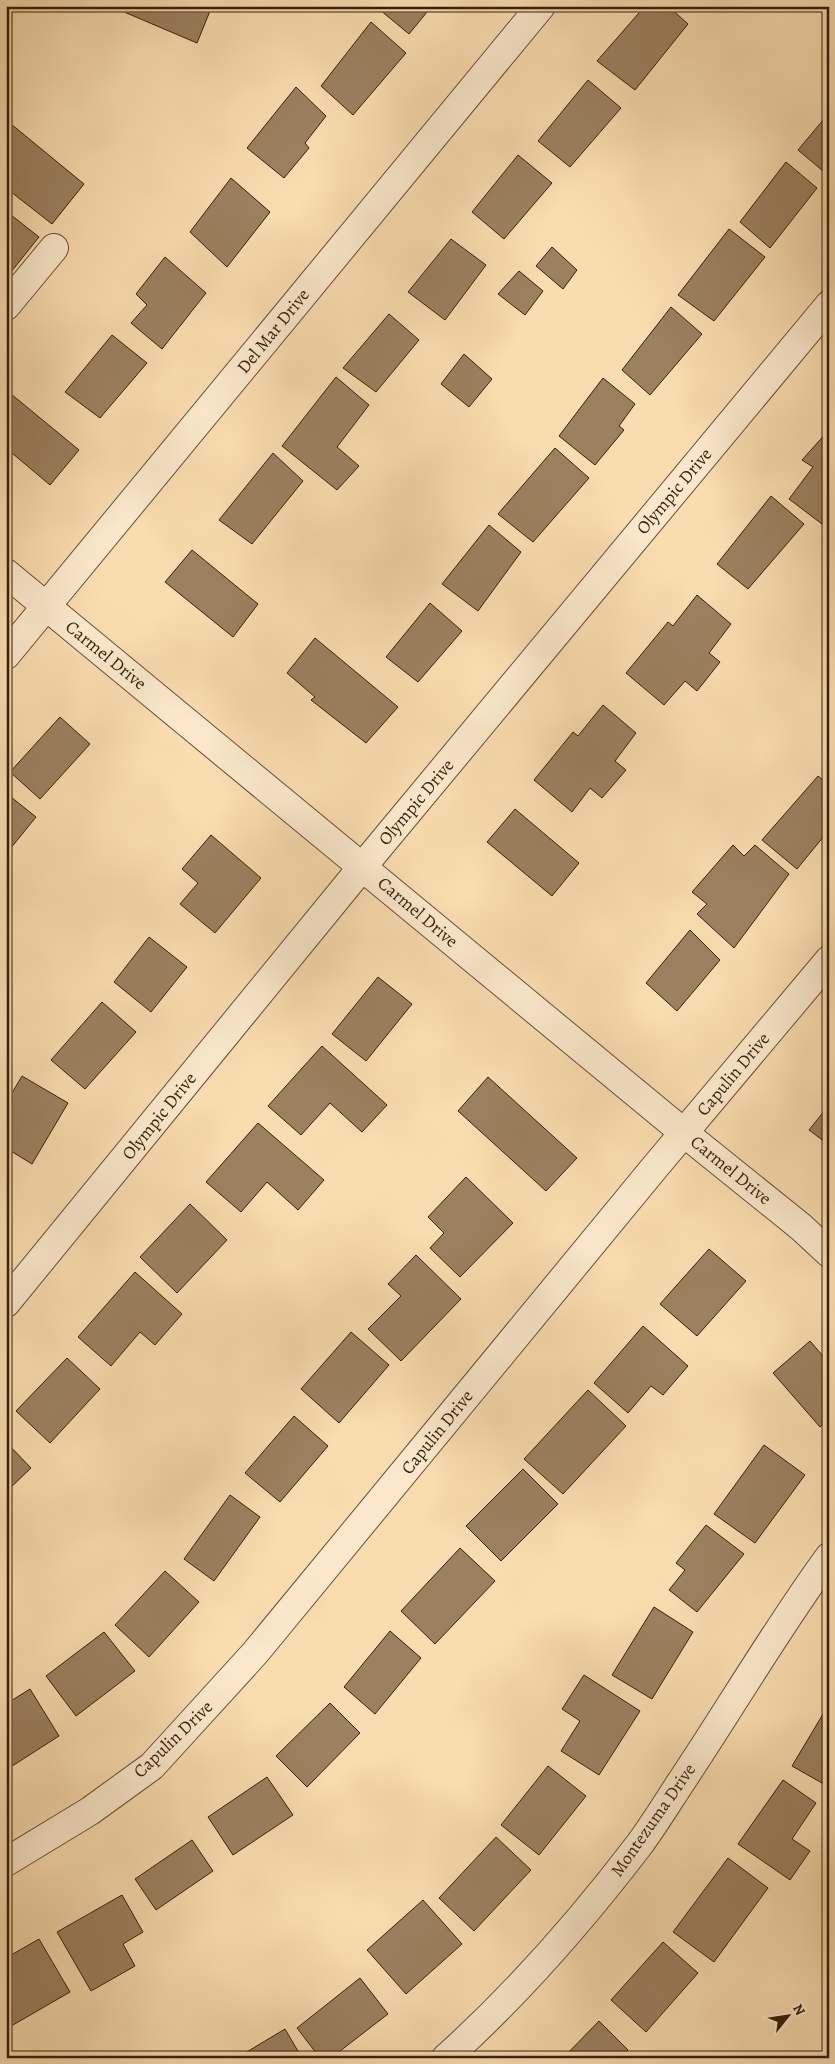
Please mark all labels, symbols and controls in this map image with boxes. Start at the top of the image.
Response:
street label: Del Mar Drive [231,283,315,379]
street label: Olympic Drive [631,443,717,539]
street label: Carmel Drive [60,615,152,695]
street label: Olympic Drive [373,754,459,850]
street label: Carmel Drive [373,871,463,953]
street label: Capulin Drive [691,1027,775,1121]
street label: Olympic Drive [116,1067,202,1165]
street label: Carmel Drive [685,1130,777,1210]
street label: Capulin Drive [396,1385,478,1479]
street label: Capulin Drive [128,1695,218,1783]
street label: Montezuma Drive [605,1759,701,1881]
north arrow [762,1992,812,2042]
text: N [788,2001,810,2019]

